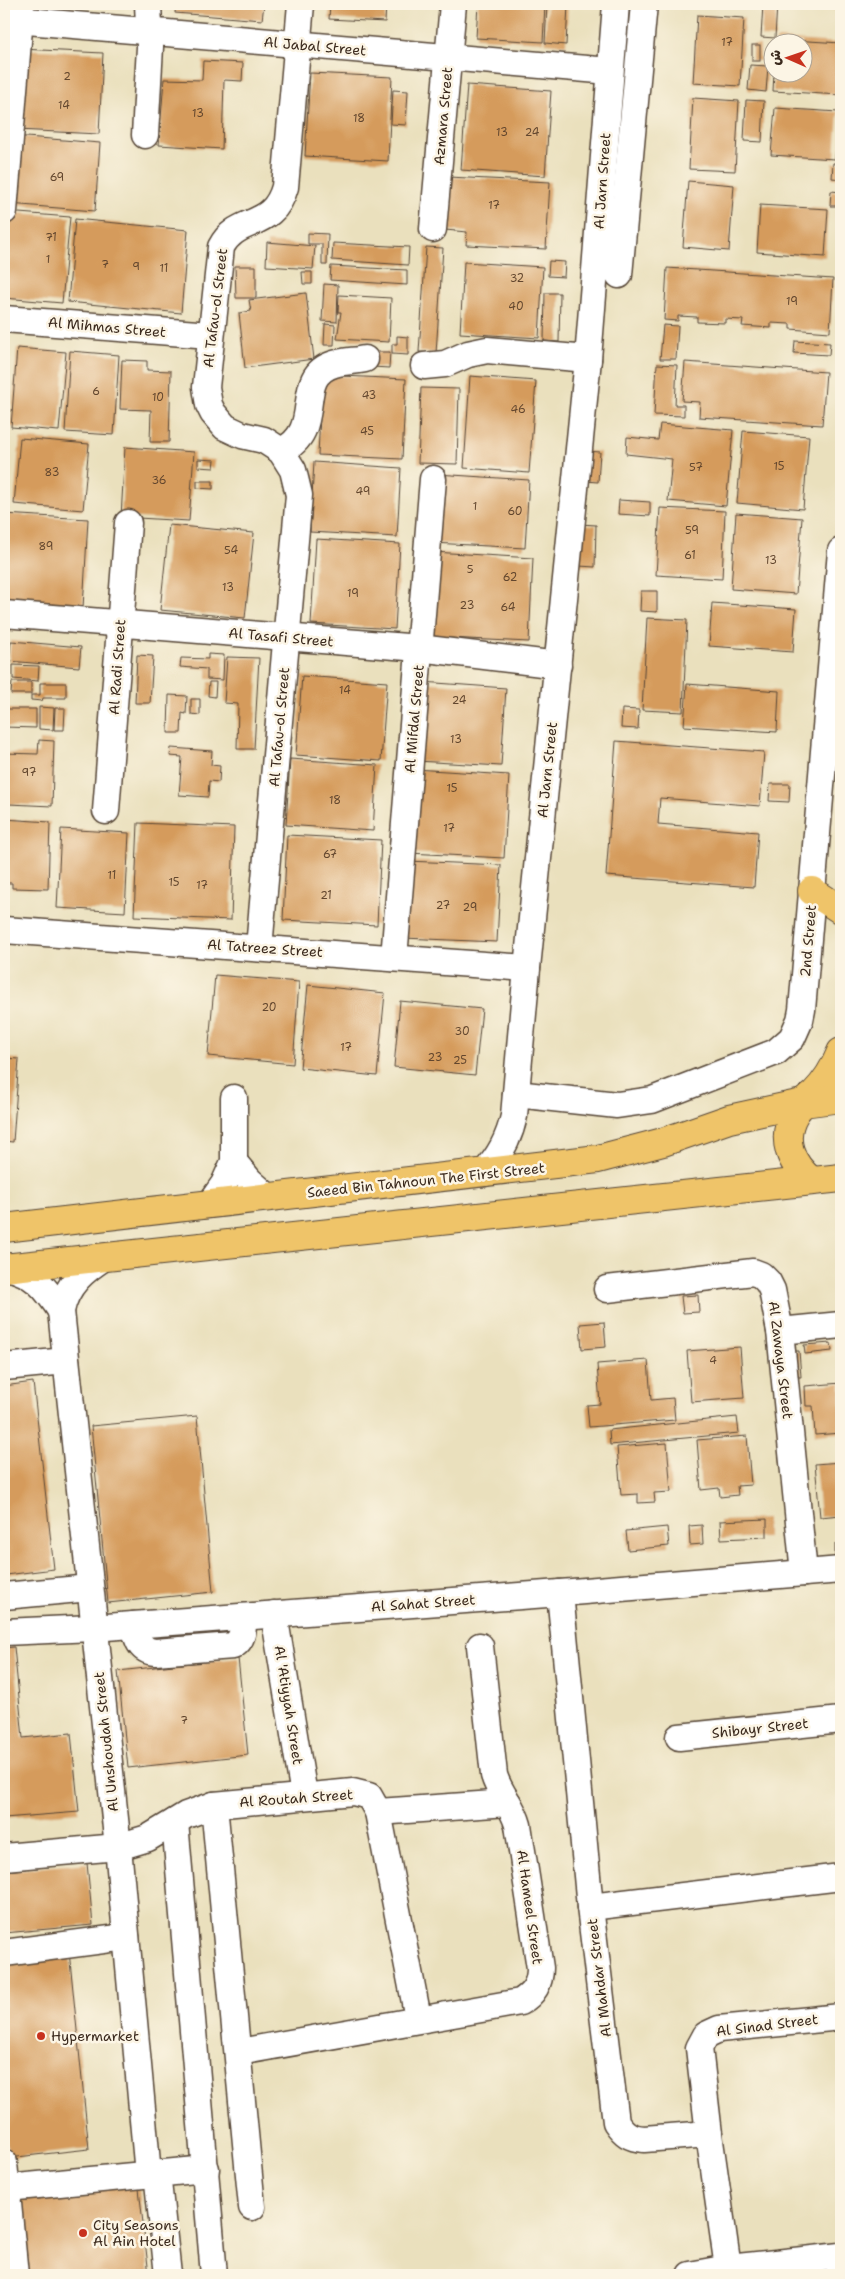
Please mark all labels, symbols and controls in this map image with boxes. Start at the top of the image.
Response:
north arrow [762,32,812,82]
street label: Al Jabal Street [263,33,367,59]
house number: 17 [721,35,733,50]
text: ش [766,50,784,66]
street label: Azmara Street [430,66,456,166]
house number: 2 [63,69,71,84]
house number: 14 [58,98,70,113]
house number: 13 [192,106,204,121]
house number: 18 [353,111,365,126]
house number: 13 [496,125,508,140]
house number: 24 [525,125,540,140]
street label: Al Jarn Street [590,132,614,230]
house number: 69 [50,170,64,185]
house number: 17 [488,198,500,213]
house number: 71 [45,230,57,245]
street label: Al Tafau-ol Street [199,247,231,369]
house number: 1 [46,252,50,267]
house number: 7 [101,257,109,272]
house number: 9 [132,259,140,274]
house number: 11 [160,261,168,276]
house number: 32 [510,271,524,286]
house number: 19 [786,294,798,309]
house number: 40 [508,299,524,314]
street label: Al Mihmas Street [47,313,167,341]
house number: 6 [92,384,100,399]
house number: 43 [362,388,376,403]
house number: 10 [152,390,164,405]
house number: 46 [510,402,526,417]
house number: 45 [360,424,374,439]
house number: 15 [773,459,785,474]
house number: 57 [689,460,703,475]
house number: 83 [45,465,59,480]
house number: 36 [151,473,167,488]
house number: 49 [356,484,370,499]
house number: 1 [473,499,477,514]
house number: 60 [507,504,523,519]
house number: 59 [685,523,699,538]
house number: 89 [39,539,53,554]
house number: 54 [224,543,238,558]
house number: 61 [684,548,696,563]
house number: 13 [765,553,777,568]
house number: 5 [467,562,474,577]
house number: 62 [503,570,517,585]
house number: 13 [222,580,234,595]
house number: 19 [347,586,359,601]
house number: 23 [460,598,474,613]
house number: 64 [500,600,516,615]
street label: Al Radi Street [105,619,129,715]
street label: Al Tasafi Street [228,623,334,651]
street label: Al Mifdal Street [400,664,428,774]
street label: Al Tafau-ol Street [265,666,293,788]
house number: 14 [339,683,351,698]
house number: 24 [452,693,467,708]
street label: Al Jarn Street [533,721,561,819]
house number: 13 [450,732,462,747]
house number: 97 [22,765,37,780]
house number: 15 [446,781,458,796]
house number: 18 [329,793,341,808]
house number: 17 [443,821,455,836]
house number: 67 [323,847,337,862]
house number: 11 [108,868,116,883]
house number: 15 [168,875,180,890]
house number: 17 [196,878,208,893]
house number: 21 [320,888,332,903]
house number: 27 [436,898,451,913]
house number: 29 [463,900,477,915]
street label: 2nd Street [796,904,820,978]
street label: Al Tatreez Street [206,935,324,961]
house number: 20 [261,1000,277,1015]
house number: 30 [454,1024,470,1039]
house number: 17 [340,1040,352,1055]
house number: 23 [428,1050,442,1065]
house number: 25 [453,1053,467,1068]
street label: Saeed Bin Tahnoun The First Street [306,1159,546,1201]
street label: Al Zawaya Street [765,1300,797,1420]
house number: 4 [709,1353,717,1368]
street label: Al Sahat Street [370,1590,476,1616]
street label: Al 'Atiyyah Street [271,1644,307,1766]
street label: Al Unshoudah Street [90,1671,122,1813]
house number: 7 [180,1713,188,1728]
street label: Shibayr Street [711,1714,809,1742]
street label: Al Routah Street [238,1785,354,1811]
street label: Al Hameel Street [513,1848,547,1966]
street label: Al Mahdar Street [583,1917,615,2039]
street label: Al Sinad Street [715,2010,819,2040]
place label: Hypermarket [51,2027,139,2045]
marker: Hypermarket [35,2030,47,2042]
place label: City Seasons Al Ain Hotel [93,2216,179,2250]
marker: City Seasons Al Ain Hotel [77,2227,89,2239]

